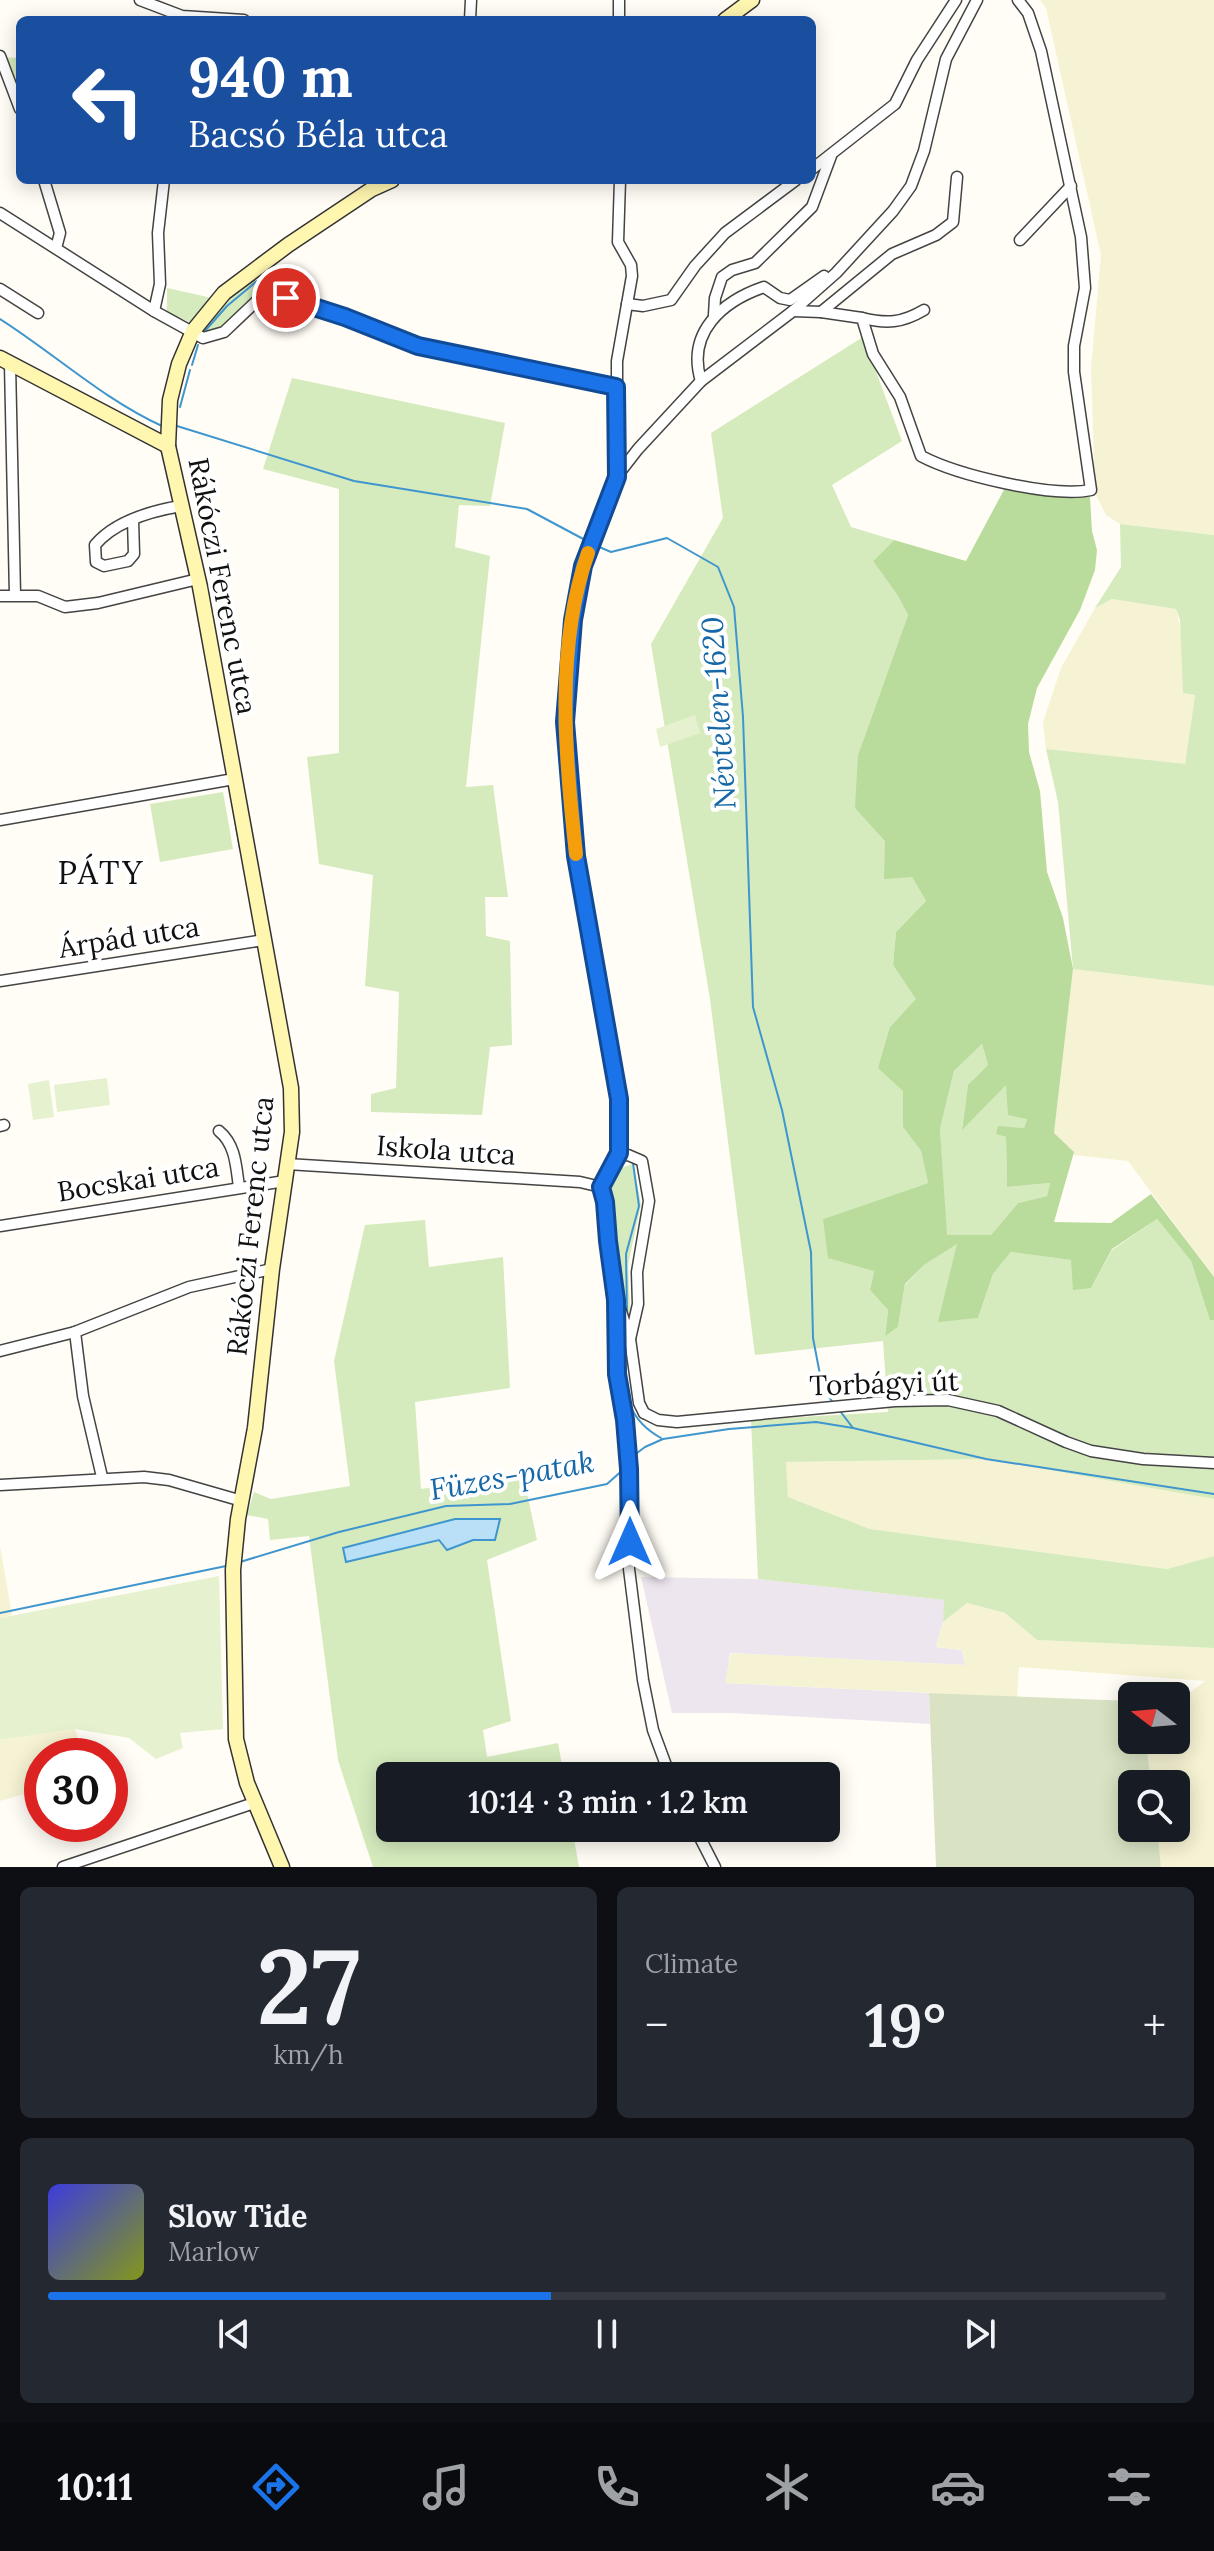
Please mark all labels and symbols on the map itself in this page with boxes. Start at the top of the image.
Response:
pin [252,264,320,332]
street label: Rákóczi Ferenc utca [180,455,266,717]
water label: Névtelen-1620 [692,615,744,811]
district label: PÁTY [57,852,145,893]
street label: Árpád utca [55,908,202,966]
street label: Rákóczi Ferenc utca [218,1094,282,1358]
street label: Iskola utca [375,1127,517,1173]
street label: Bocskai utca [55,1148,221,1210]
street label: Torbágyi út [809,1362,959,1404]
water label: Füzes-patak [427,1442,597,1508]
position arrow [588,1500,672,1584]
north arrow [1118,1682,1190,1754]
speed limit sign: 30 [24,1738,128,1842]

